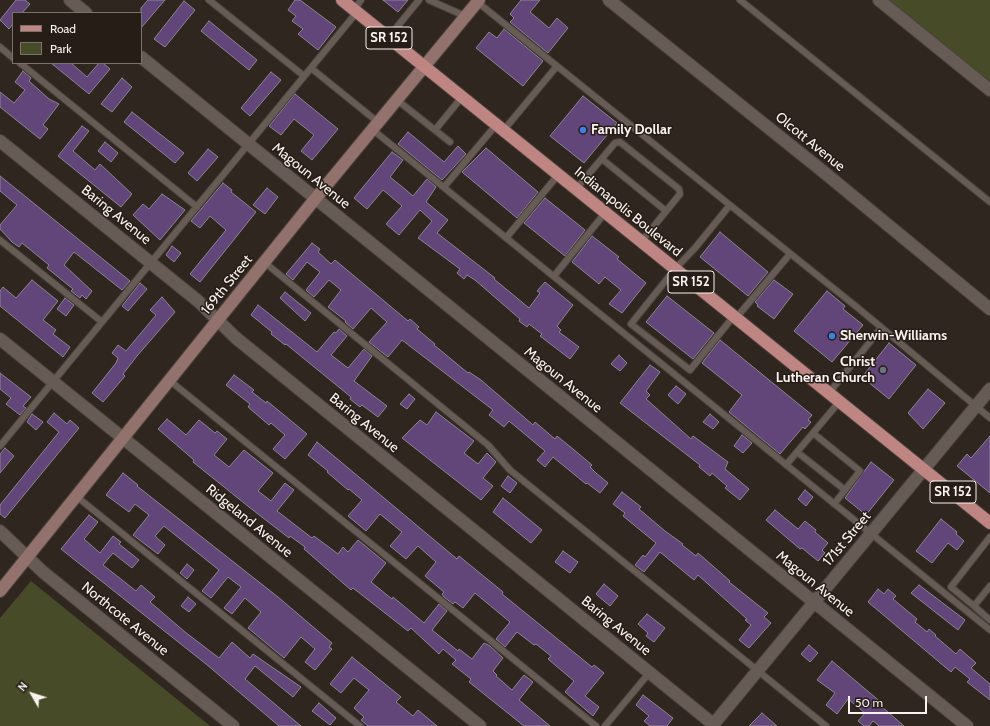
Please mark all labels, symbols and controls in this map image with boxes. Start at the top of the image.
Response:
legend [12,12,142,64]
text: Road [50,21,76,36]
road number: SR 152 [366,27,412,49]
text: Park [50,41,72,56]
street label: Olcott Avenue [772,109,848,175]
place label: Family Dollar [591,122,672,138]
marker: Family Dollar [578,125,588,135]
street label: Magoun Avenue [269,139,353,213]
street label: Indianapolis Boulevard [571,164,685,260]
street label: Baring Avenue [78,182,154,248]
street label: 169th Street [198,252,256,318]
road number: SR 152 [668,271,714,293]
place label: Sherwin-Williams [840,328,947,344]
marker: Sherwin-Williams [827,331,837,341]
street label: Magoun Avenue [521,343,605,417]
place label: Christ Lutheran Church [776,354,875,386]
marker: Christ Lutheran Church [878,365,888,375]
street label: Baring Avenue [326,390,402,456]
street label: Ridgeland Avenue [202,481,296,561]
road number: SR 152 [930,481,976,503]
street label: 171st Street [819,508,875,570]
street label: Magoun Avenue [773,547,857,621]
street label: Northcote Avenue [78,579,172,659]
street label: Baring Avenue [578,593,654,659]
north arrow [12,674,52,714]
text: N [15,679,31,694]
scale bar [850,688,929,714]
text: 50 m [855,695,883,710]

